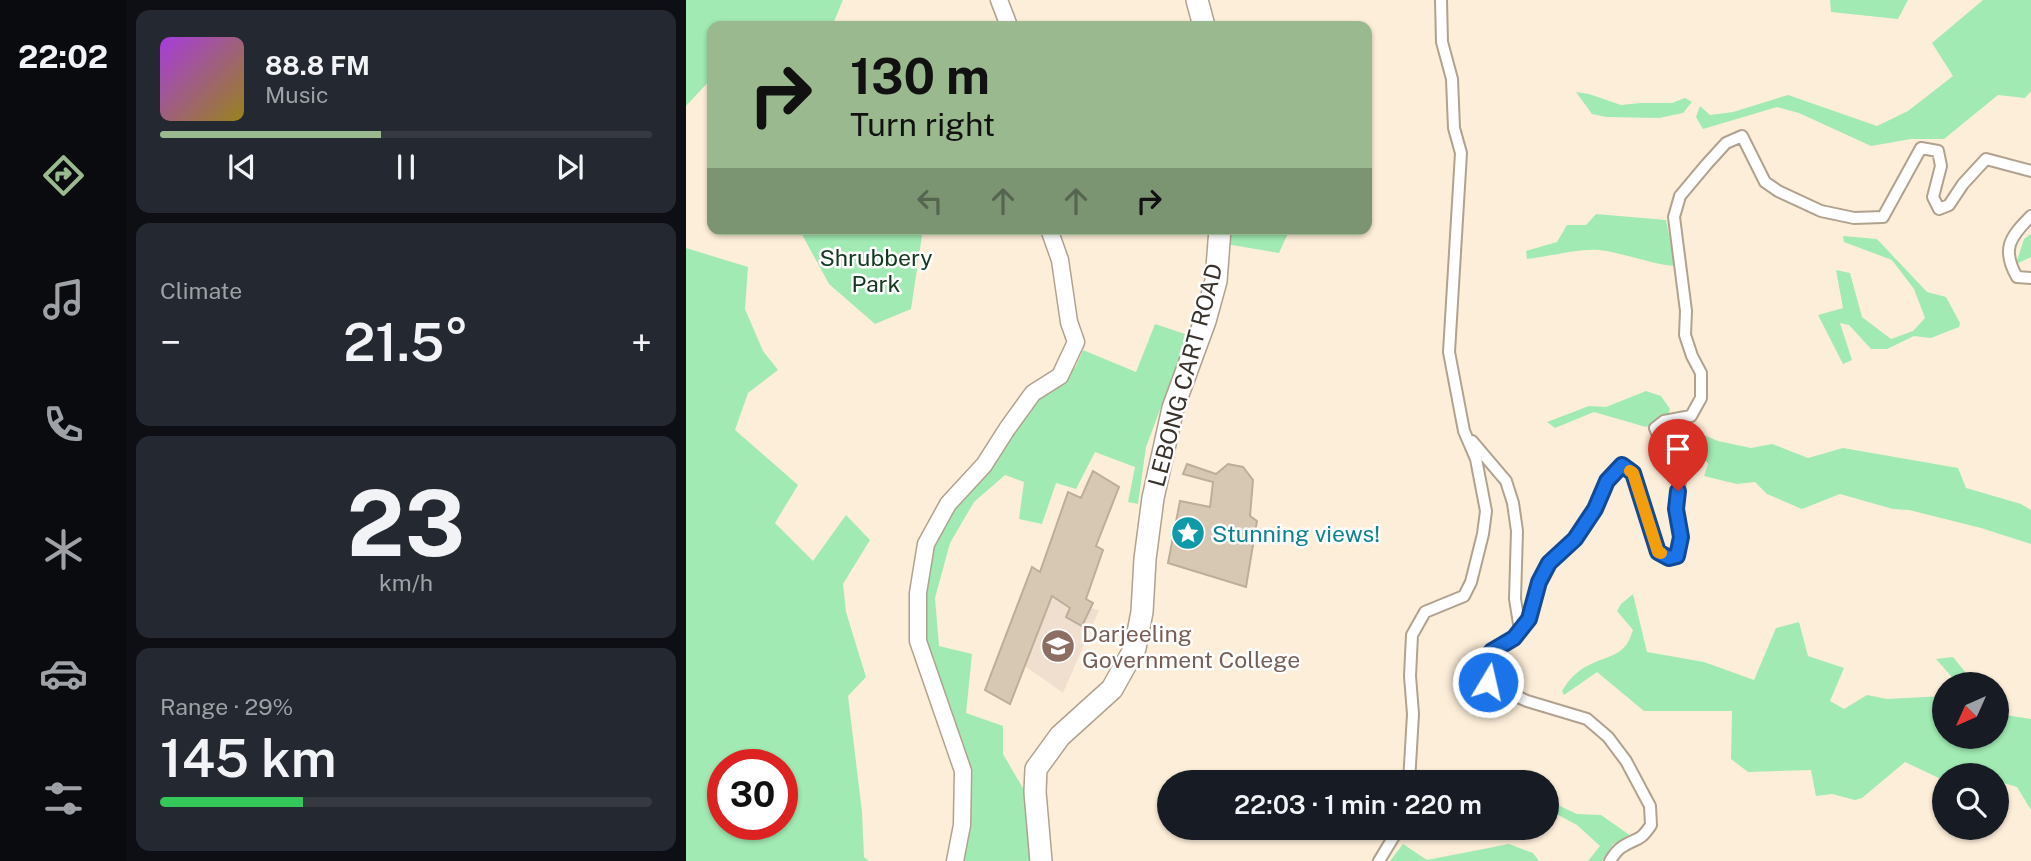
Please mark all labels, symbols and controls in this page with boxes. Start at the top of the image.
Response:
text: 22:02 [18,38,108,75]
text: 130 m [850,47,990,105]
icon: right [735,49,826,140]
text: 88.8 FM [265,50,370,81]
text: Music [265,81,329,108]
text: Turn right [850,106,995,143]
icon: previous [223,148,261,186]
icon: pause [387,148,425,186]
icon: next [551,148,589,186]
icon: directions [39,151,88,200]
icon: left [911,182,949,220]
icon: ahead [984,182,1022,220]
icon: ahead [1057,182,1095,220]
icon: right [1130,182,1168,220]
park label: Shrubbery Park [819,244,933,297]
street label: LEBONG CART ROAD [1142,261,1228,489]
icon: music [39,275,88,324]
text: Climate [160,277,242,304]
text: 21.5° [343,312,469,373]
text: − [160,320,181,365]
text: + [631,320,652,365]
icon: phone [39,400,88,449]
pin [1648,419,1708,491]
icon: arrive [1659,430,1697,468]
text: 23 [347,470,465,576]
place icon: Stunning views! [1169,514,1207,552]
place label: Stunning views! [1212,520,1380,547]
icon: climate [39,525,88,574]
text: km/h [379,569,433,596]
place label: Darjeeling Government College [1082,620,1300,673]
school or university icon: Darjeeling Government College [1039,627,1077,665]
position arrow [1451,645,1525,719]
icon: car [39,649,88,698]
north arrow [1932,672,2009,749]
map controls [1932,672,2009,840]
text: Range · 29% [160,693,293,720]
text: 145 km [160,728,337,789]
speed limit sign: 30 [707,749,798,840]
button: search [1932,763,2009,840]
icon: filters [39,774,88,823]
text: 22:03 · 1 min · 220 m [1234,789,1482,820]

